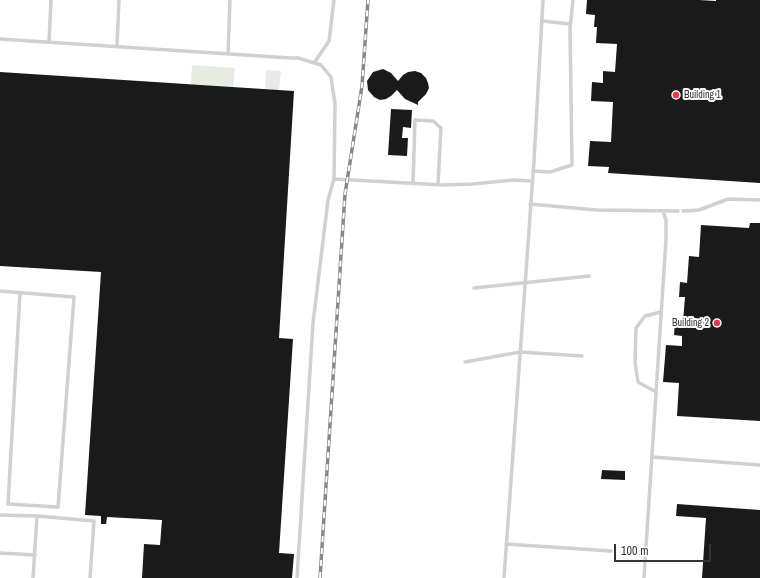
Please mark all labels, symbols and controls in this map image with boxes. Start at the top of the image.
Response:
place label: Building 1 [684,89,721,101]
marker: Building 1 [671,90,681,100]
place label: Building 2 [672,317,709,329]
marker: Building 2 [712,318,722,328]
scale bar [616,536,713,562]
text: 100 m [621,543,648,559]

